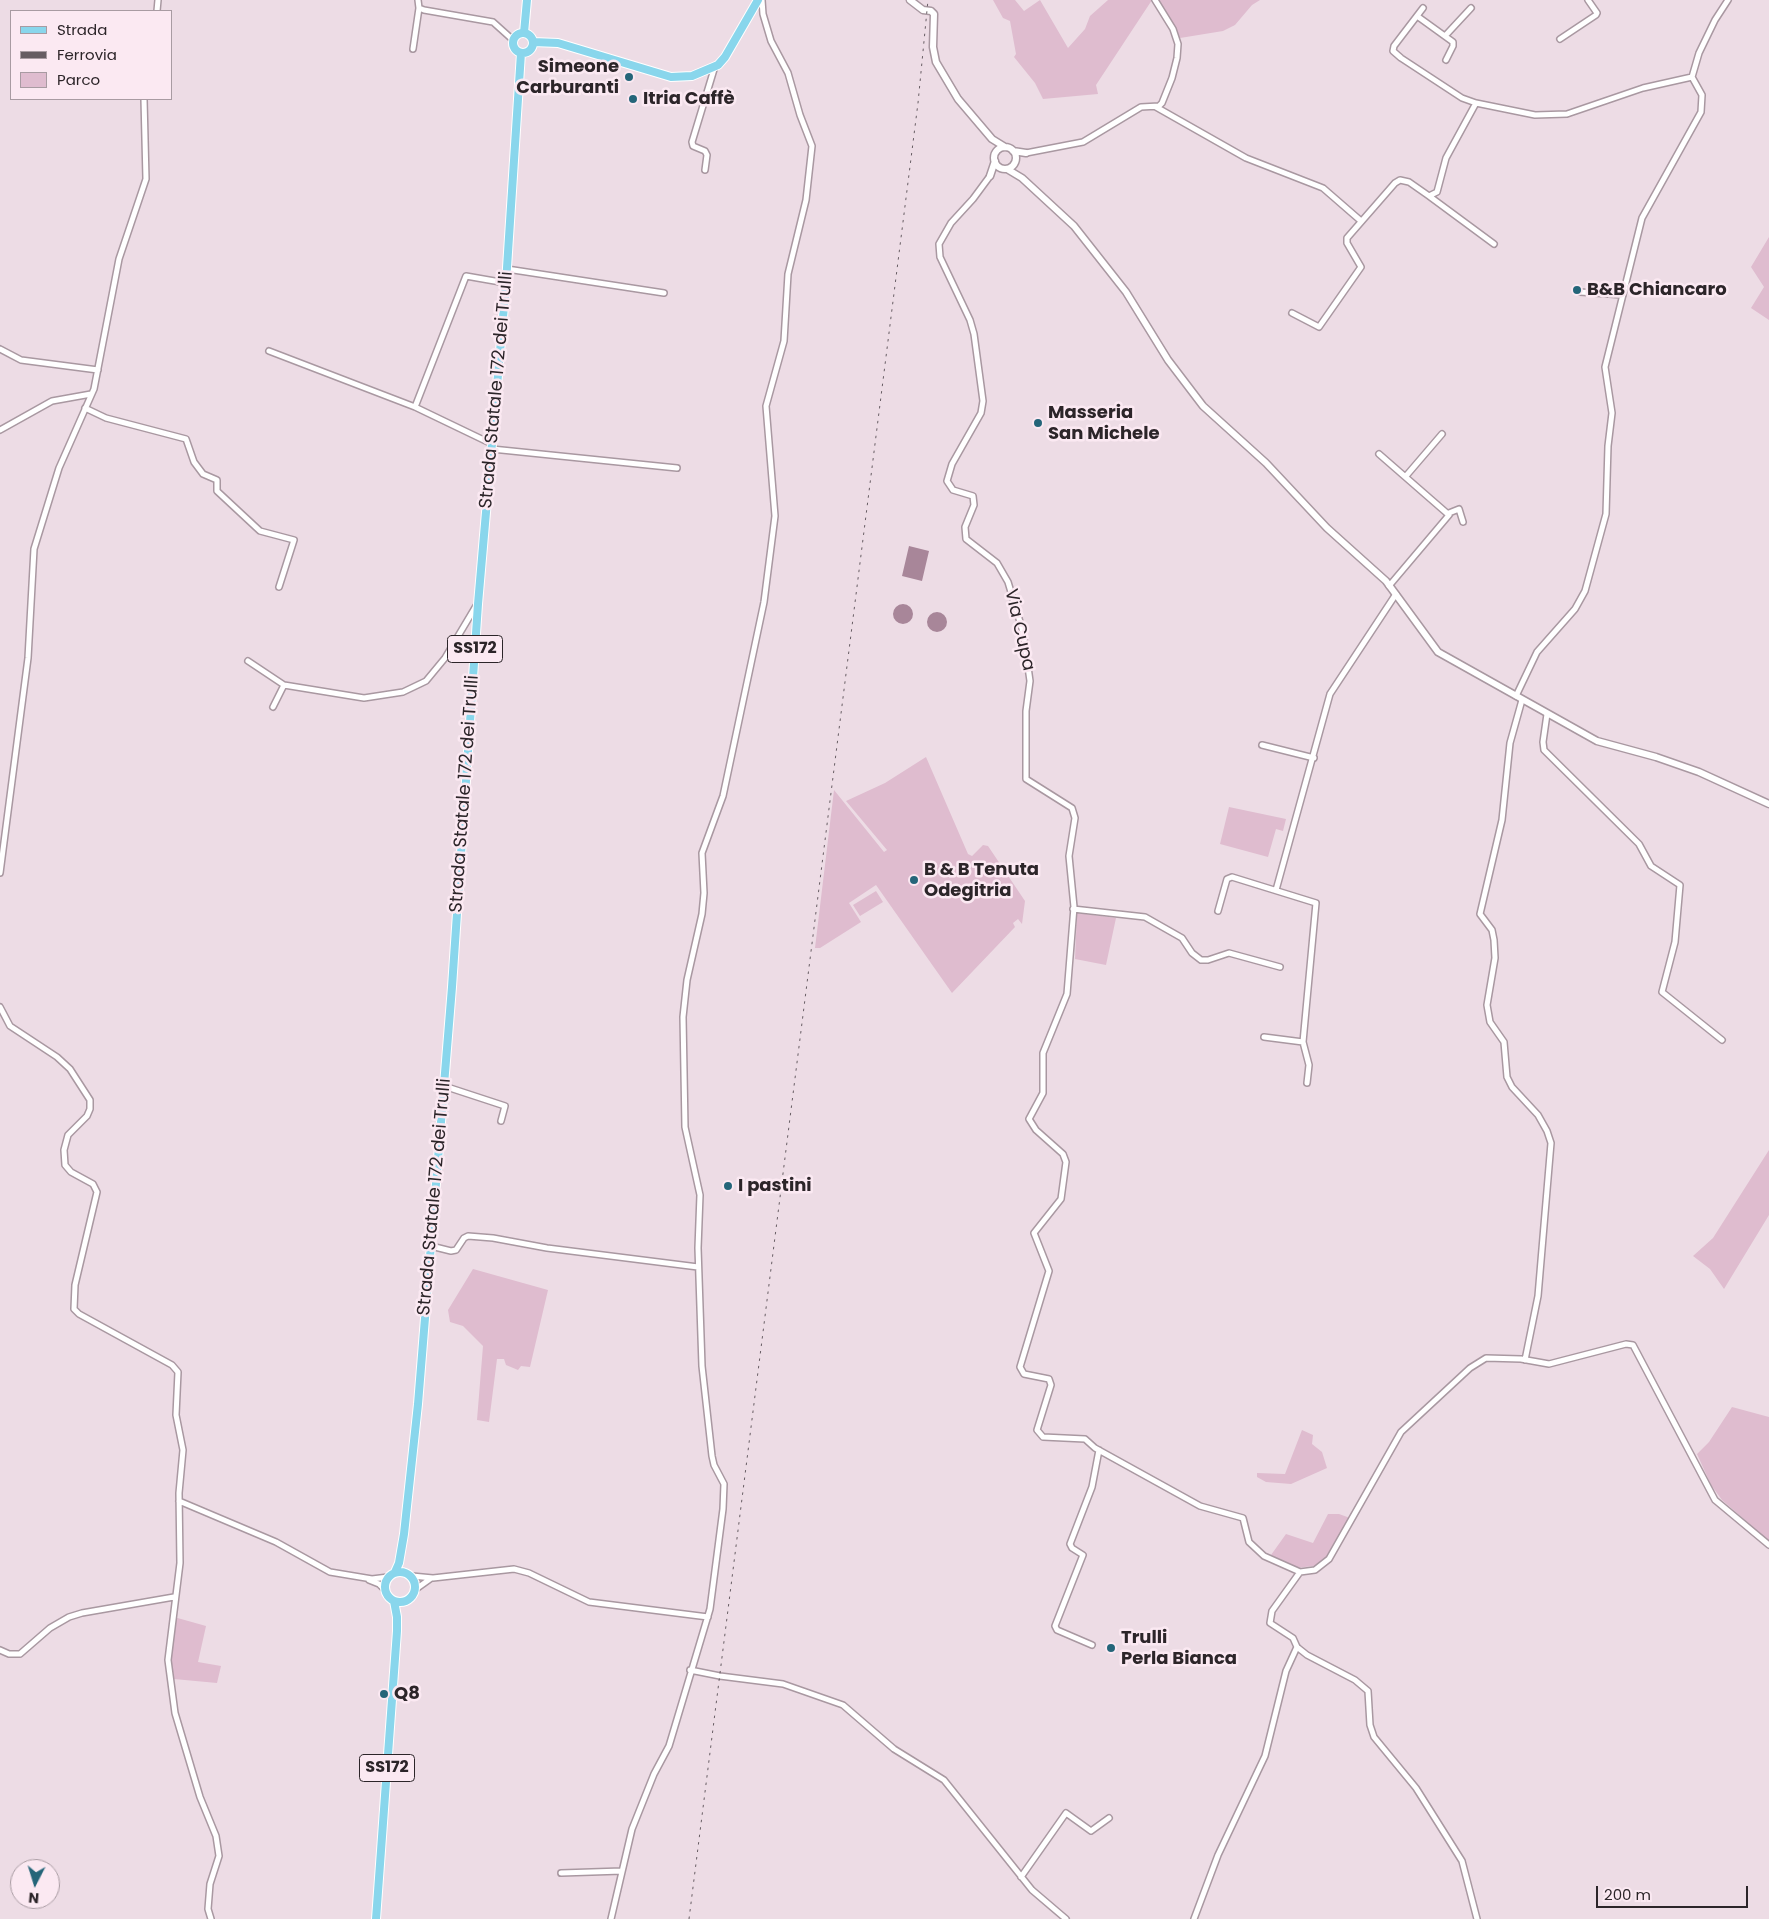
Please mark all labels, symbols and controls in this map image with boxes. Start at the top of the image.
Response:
legend [10,10,172,100]
text: Strada [57,19,107,40]
text: Ferrovia [57,44,117,65]
place label: Simeone Carburanti [516,56,619,98]
text: Parco [57,69,100,90]
marker: Simeone Carburanti [623,71,635,83]
place label: Itria Caffè [643,88,735,110]
marker: Itria Caffè [627,93,639,105]
street label: Strada Statale 172 dei Trulli [476,270,518,510]
place label: B&B Chiancaro [1587,279,1727,301]
marker: B&B Chiancaro [1571,284,1583,296]
place label: Masseria San Michele [1048,402,1160,444]
marker: Masseria San Michele [1032,417,1044,429]
street label: Via Cupa [999,587,1039,673]
road number: SS172 [448,636,502,662]
street label: Strada Statale 172 dei Trulli [446,674,484,914]
place label: B & B Tenuta Odegitria [924,859,1039,902]
marker: B & B Tenuta Odegitria [908,874,920,886]
street label: Strada Statale 172 dei Trulli [414,1077,456,1317]
place label: I pastini [738,1175,812,1197]
marker: I pastini [722,1180,734,1192]
place label: Trulli Perla Bianca [1121,1627,1237,1670]
marker: Trulli Perla Bianca [1105,1642,1117,1654]
place label: Q8 [394,1683,420,1705]
marker: Q8 [378,1688,390,1700]
road number: SS172 [360,1755,414,1782]
north arrow [10,1859,60,1909]
scale bar [1599,1876,1752,1908]
text: 200 m [1604,1884,1651,1905]
text: N [28,1888,40,1908]

